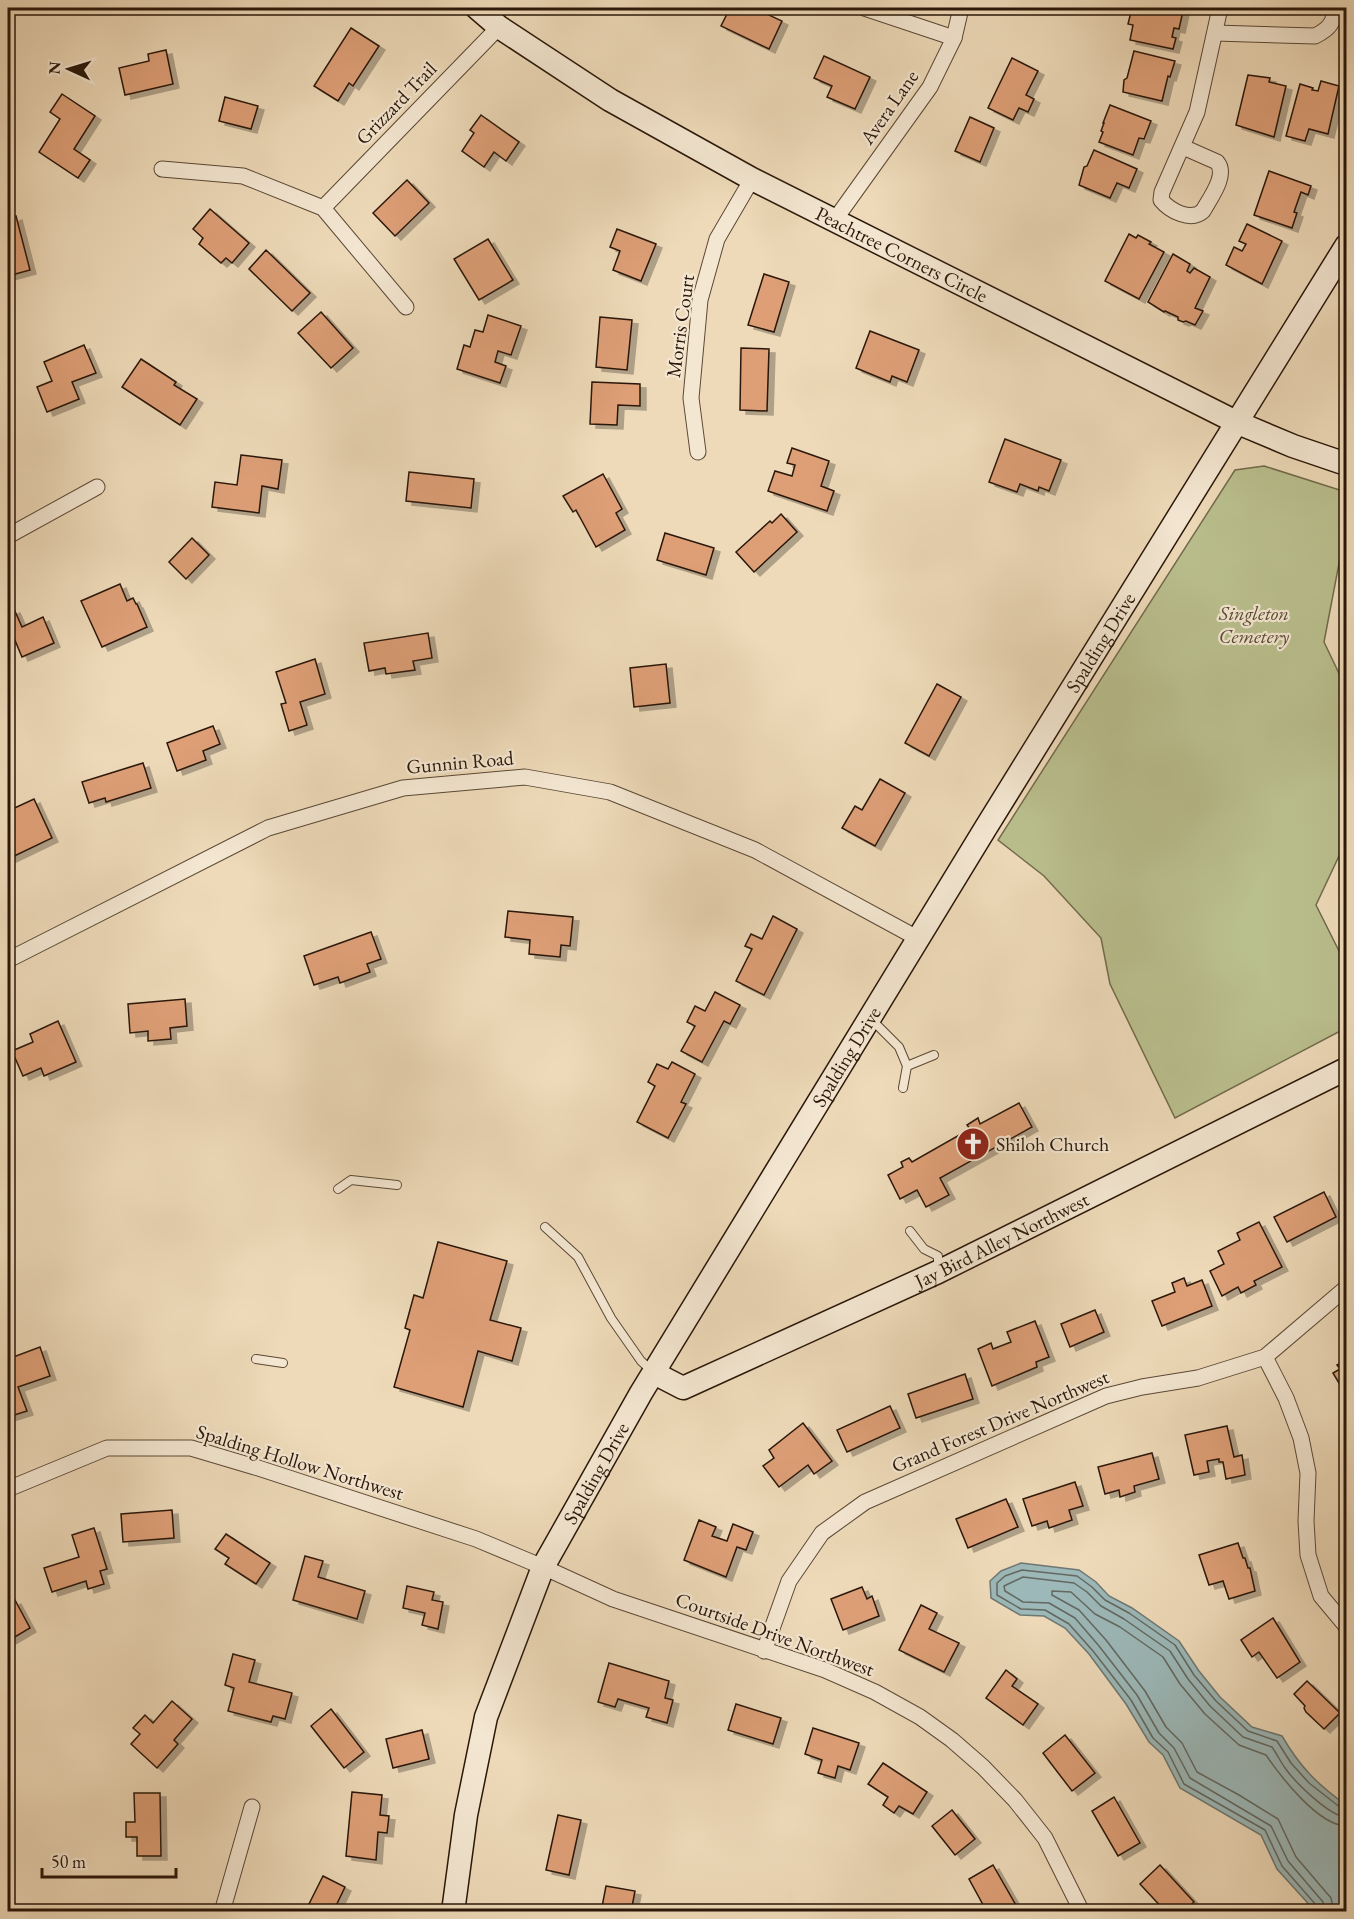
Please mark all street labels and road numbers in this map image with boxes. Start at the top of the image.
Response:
street label: Grizzard Trail [350,56,442,150]
street label: Avera Lane [853,64,924,150]
street label: Peachtree Corners Circle [811,200,992,308]
street label: Morris Court [660,272,700,379]
street label: Spalding Drive [1060,587,1141,697]
street label: Gunnin Road [405,744,516,780]
street label: Spalding Drive [806,1001,887,1112]
street label: Jay Bird Alley Northwest [909,1186,1094,1295]
street label: Grand Forest Drive Northwest [887,1363,1113,1479]
street label: Spalding Drive [557,1417,635,1529]
street label: Spalding Hollow Northwest [193,1418,407,1506]
street label: Courtside Drive Northwest [672,1586,879,1682]

